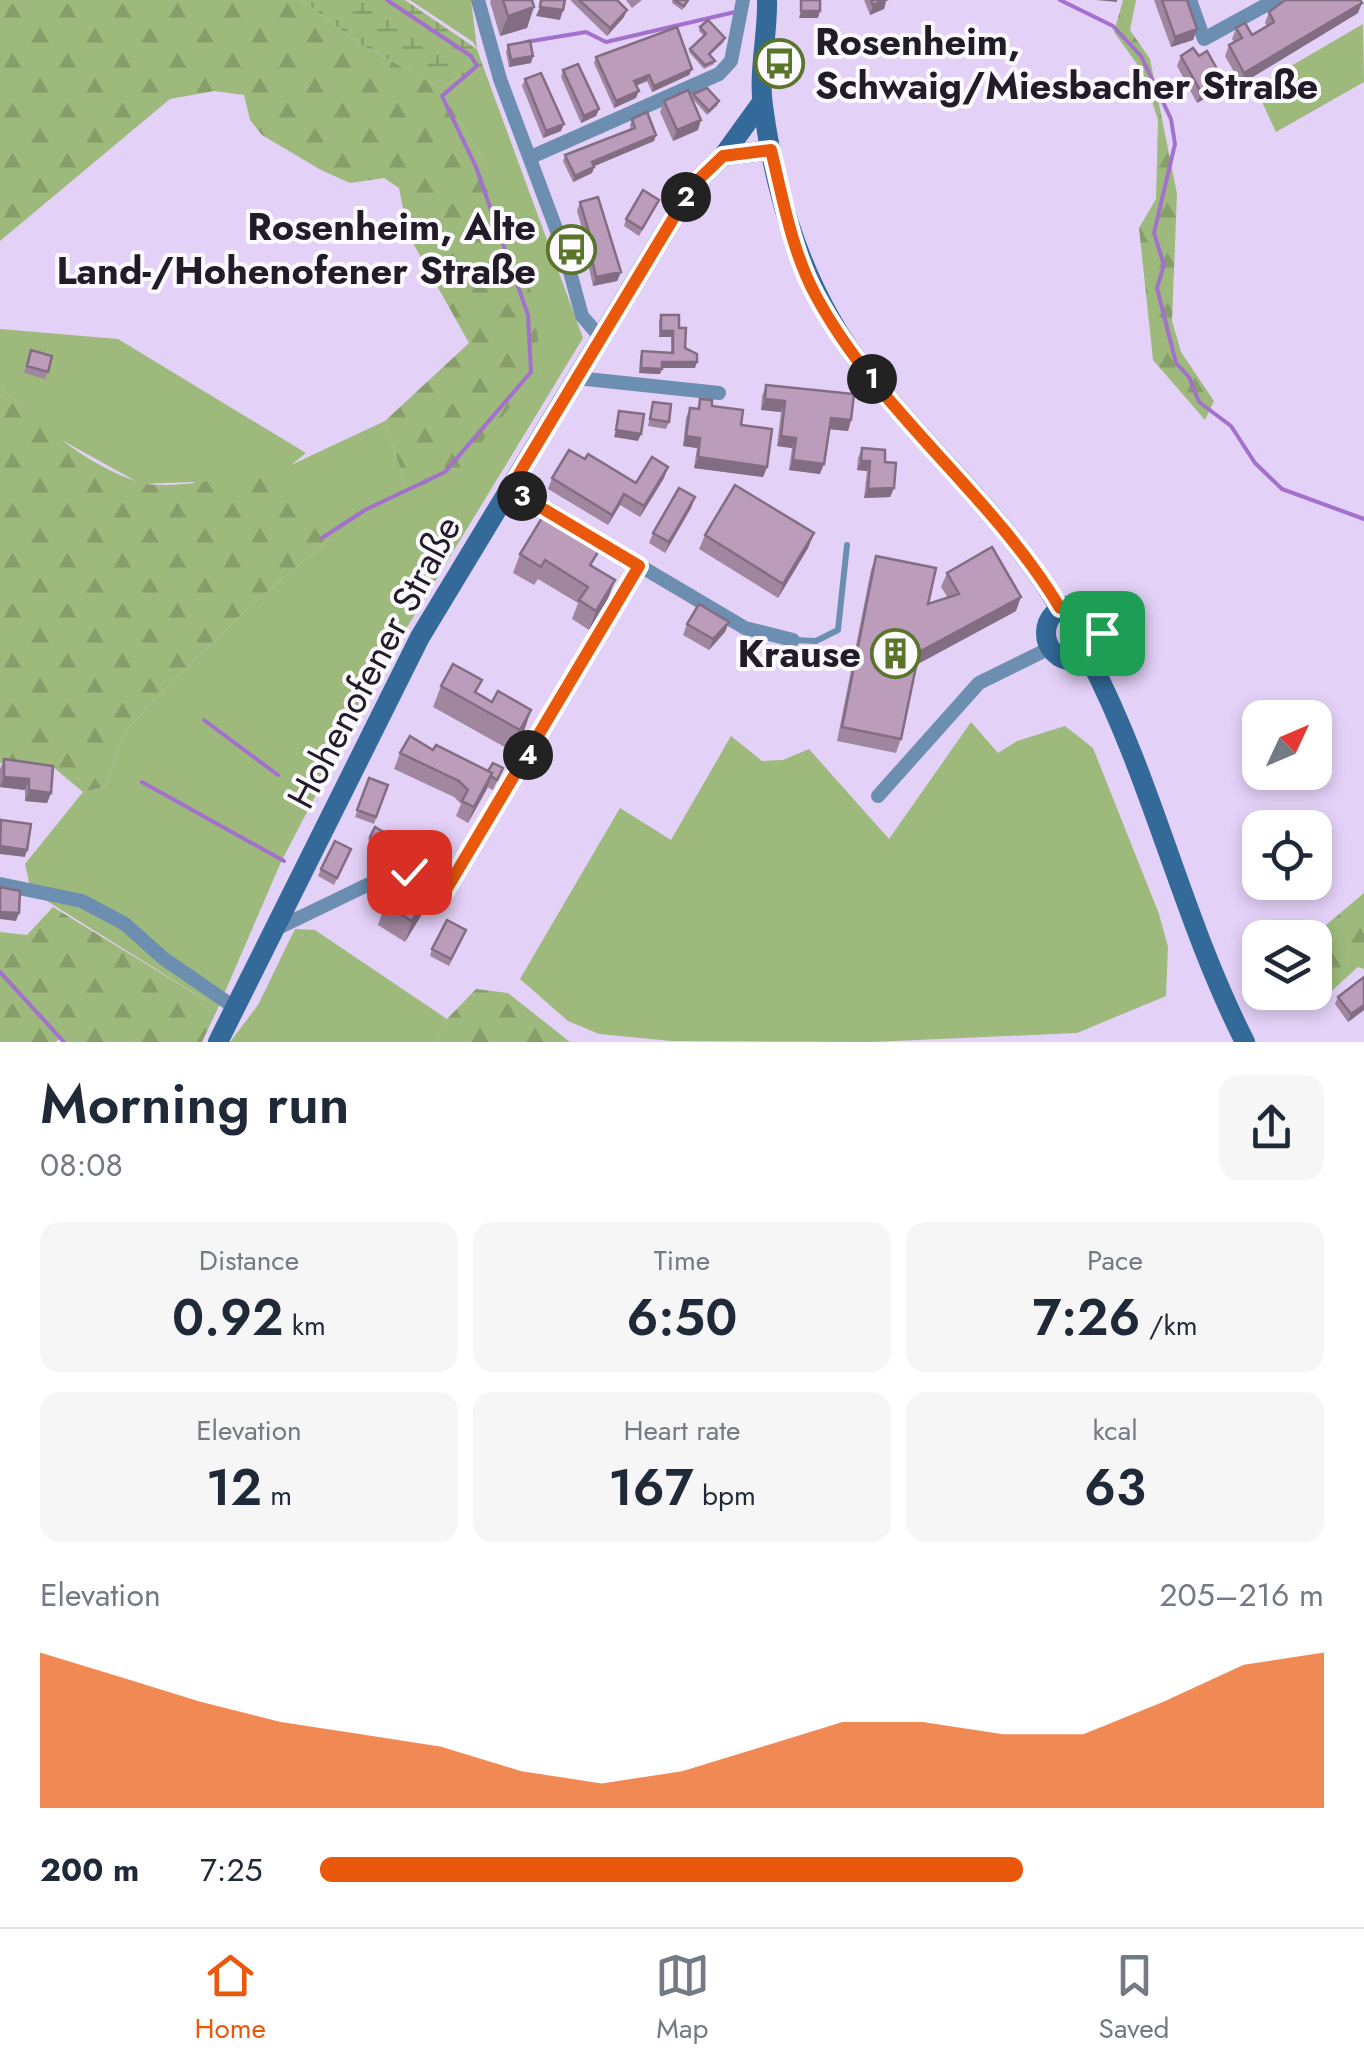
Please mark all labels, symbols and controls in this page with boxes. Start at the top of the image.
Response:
place label: Rosenheim, Schwaig/Miesbacher Straße [815,14,1318,113]
bus stop icon: Rosenheim, Schwaig/Miesbacher Straße [754,38,806,90]
pin: 2 [661,172,711,222]
text: 2 [677,176,695,217]
place label: Rosenheim, Alte Land-/Hohenofener Straße [57,199,536,298]
bus stop icon: Rosenheim, Alte Land-/Hohenofener Straße [545,223,597,275]
pin: 1 [847,354,897,404]
text: 1 [865,358,879,399]
pin: 3 [497,471,547,521]
text: 3 [513,475,531,516]
street label: Hohenofener Straße [273,505,474,818]
pin [1060,591,1145,676]
icon: arrive [1075,606,1130,661]
place label: Krause [737,626,861,681]
building icon: Krause [870,628,922,680]
north arrow [1242,700,1332,790]
map controls [1242,700,1332,1010]
pin: 4 [503,730,553,780]
text: 4 [518,734,538,775]
button: locate [1242,810,1332,900]
pin [367,830,452,915]
icon: check [382,845,437,900]
button: layers [1242,920,1332,1010]
text: Morning run [40,1064,350,1144]
button: share [1219,1075,1324,1180]
text: 08:08 [40,1142,123,1188]
text: Distance [199,1240,299,1281]
text: Time [654,1240,710,1281]
text: Pace [1087,1240,1143,1281]
text: 0.92 [172,1281,283,1354]
text: 6:50 [627,1281,737,1354]
text: 7:26 [1032,1281,1141,1354]
text: km [283,1305,326,1346]
text: /km [1141,1305,1198,1346]
text: Elevation [196,1410,302,1451]
text: Heart rate [624,1410,740,1451]
text: kcal [1092,1410,1138,1451]
text: 12 [206,1451,262,1524]
text: 167 [608,1451,694,1524]
text: 63 [1084,1451,1146,1524]
text: m [262,1475,292,1516]
text: bpm [694,1475,756,1516]
text: Elevation [40,1572,161,1618]
text: 205–216 m [1159,1572,1324,1618]
text: 200 m [40,1847,139,1893]
text: 7:25 [200,1847,263,1893]
tab: Home [194,1948,266,2049]
tab: Map [655,1948,710,2049]
tab: Saved [1099,1948,1170,2049]

